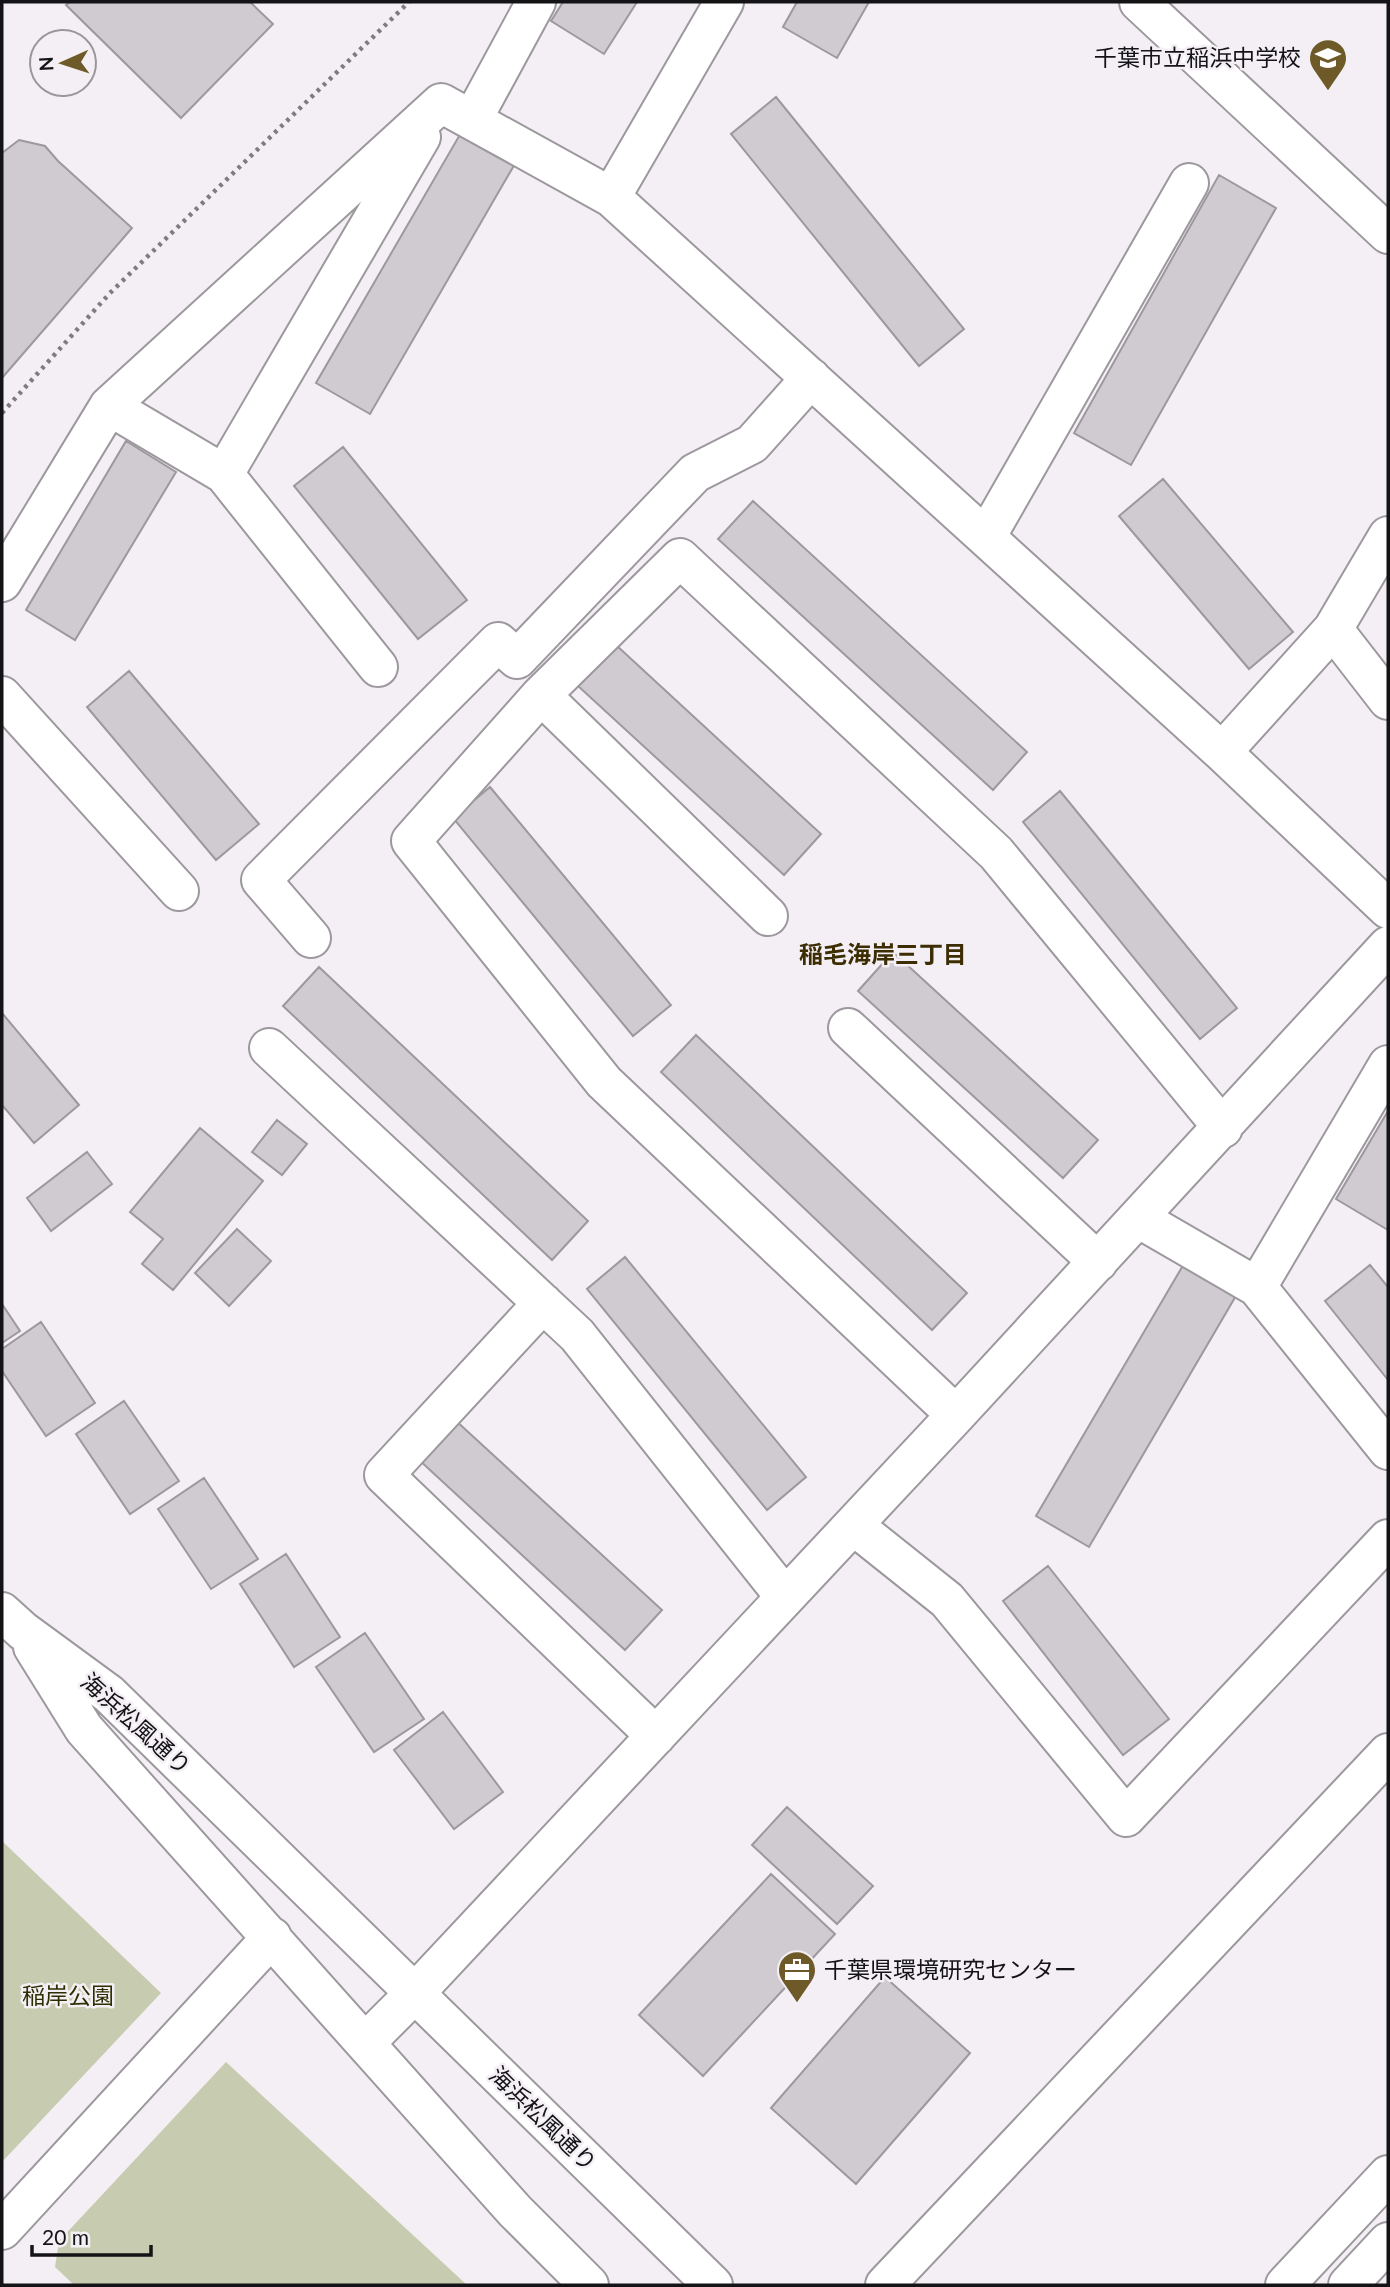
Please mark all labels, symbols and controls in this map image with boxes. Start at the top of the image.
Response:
north arrow [28,28,98,98]
school or university icon: 千葉市立稲浜中学校 [1307,37,1349,92]
place label: 千葉市立稲浜中学校 [1094,43,1301,71]
text: N [34,56,57,72]
district label: 稲毛海岸三丁目 [799,939,967,968]
street label: 海浜松風通り [76,1667,197,1780]
office icon: 千葉県環境研究センター [776,1949,818,2004]
place label: 千葉県環境研究センター [824,1955,1077,1983]
park label: 稲岸公園 [22,1981,114,2009]
street label: 海浜松風通り [484,2060,603,2176]
scale bar [32,2214,150,2258]
text: 20 m [42,2224,89,2249]

